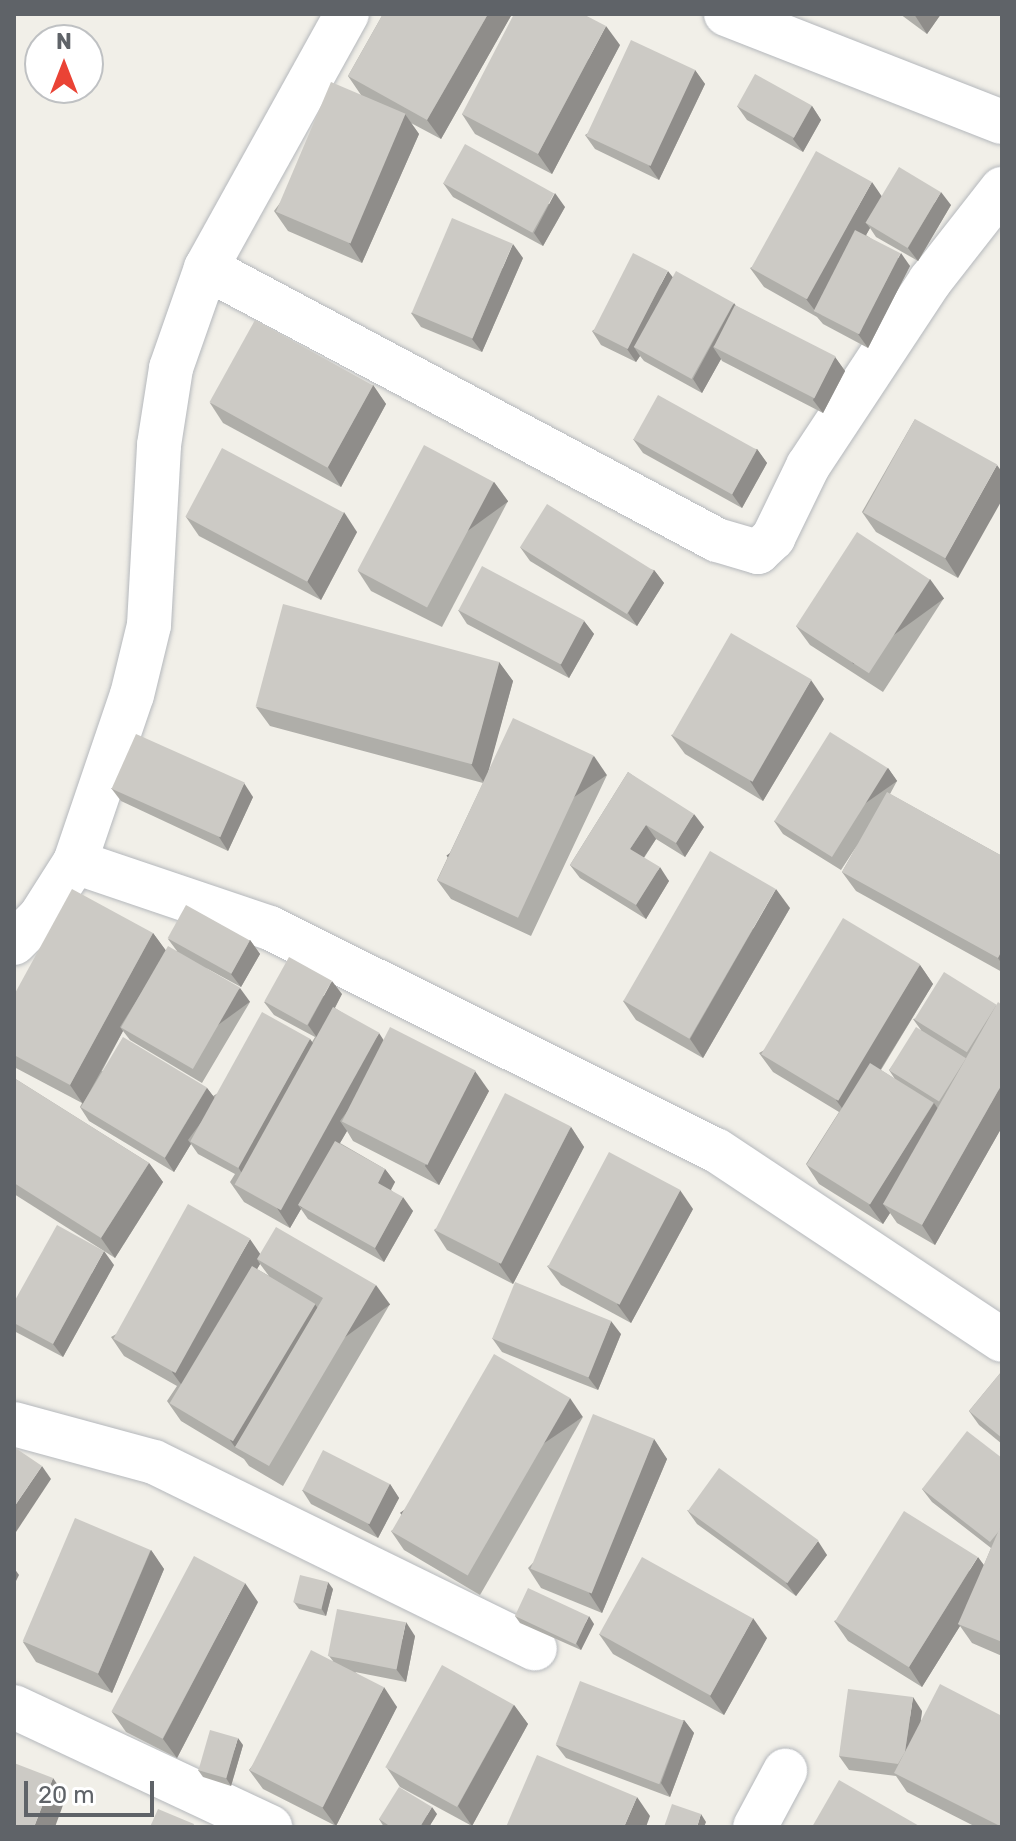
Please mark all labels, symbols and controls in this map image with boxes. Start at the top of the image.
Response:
north arrow [24,24,104,104]
text: N [56,28,72,55]
scale bar [28,1765,158,1815]
text: 20 m [38,1781,95,1809]

